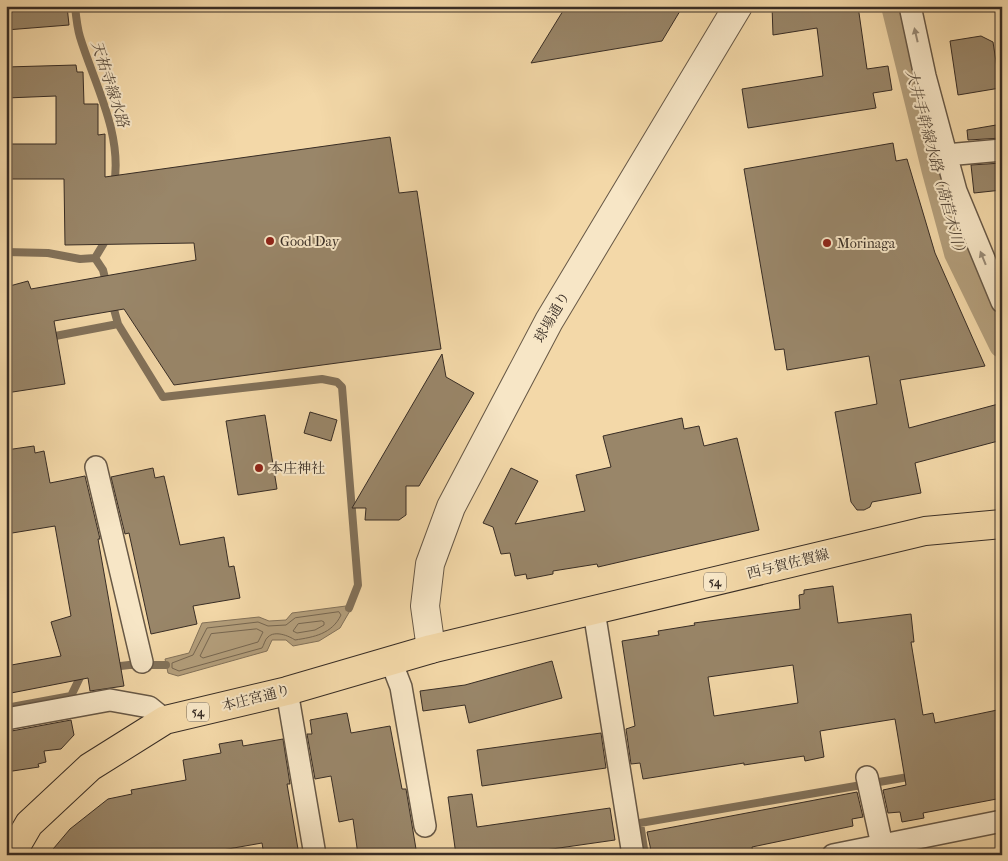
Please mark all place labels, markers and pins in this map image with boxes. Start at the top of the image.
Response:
place label: Good Day [280,233,340,250]
marker: Good Day [264,235,276,247]
place label: Morinaga [837,235,896,252]
marker: Morinaga [821,237,833,249]
place label: 本庄神社 [269,460,325,477]
marker: 本庄神社 [253,462,265,474]

